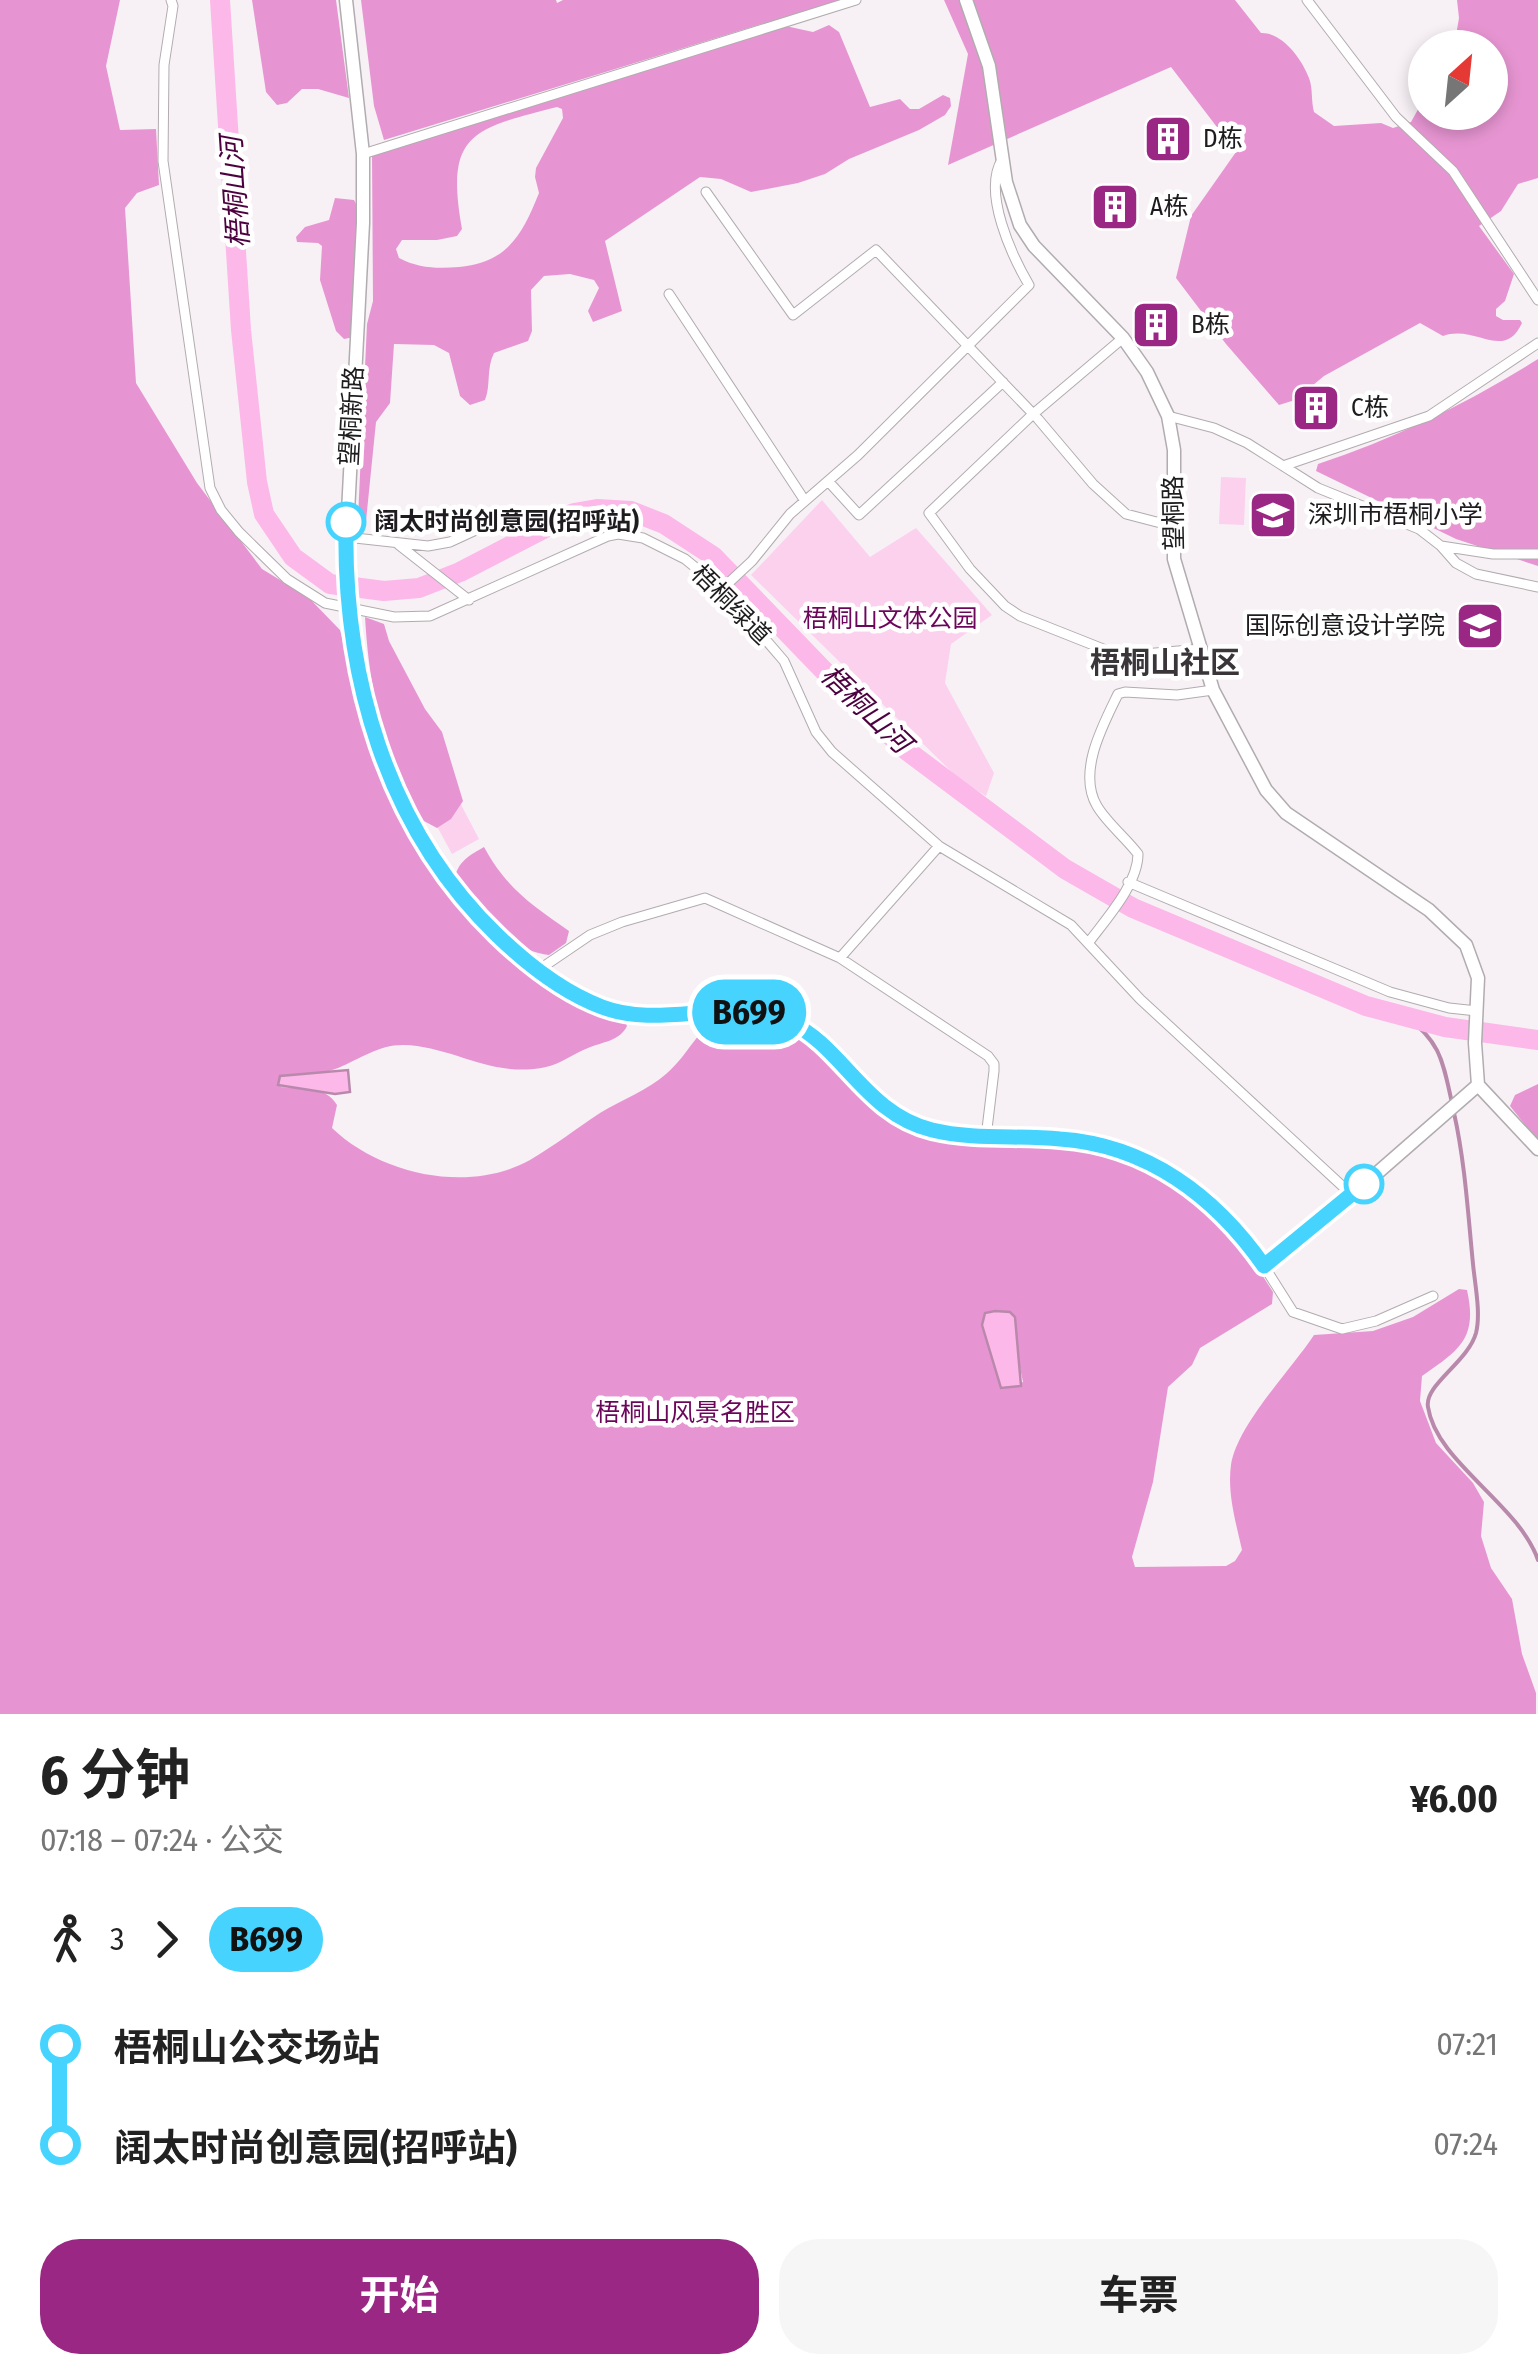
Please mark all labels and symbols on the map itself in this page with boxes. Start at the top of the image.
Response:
north arrow [1408,30,1508,130]
building icon: D栋 [1142,113,1194,165]
place label: D栋 [1203,124,1243,154]
water label: 梧桐山河 [214,130,255,249]
building icon: A栋 [1089,181,1141,233]
place label: A栋 [1150,192,1188,222]
building icon: B栋 [1130,299,1182,351]
place label: B栋 [1191,310,1230,340]
street label: 望桐新路 [334,365,370,467]
building icon: C栋 [1290,382,1342,434]
place label: C栋 [1351,393,1389,423]
street label: 望桐路 [1158,475,1190,551]
school or university icon: 深圳市梧桐小学 [1247,489,1299,541]
place label: 深圳市梧桐小学 [1308,500,1483,530]
marker: 阔太时尚创意园(招呼站) [327,503,365,541]
place label: 阔太时尚创意园(招呼站) [374,507,640,537]
street label: 梧桐绿道 [685,559,777,651]
school or university icon: 国际创意设计学院 [1454,600,1506,652]
park label: 梧桐山文体公园 [802,604,978,634]
place label: 国际创意设计学院 [1245,611,1445,641]
district label: 梧桐山社区 [1090,645,1240,681]
water label: 梧桐山河 [814,658,921,763]
line badge: B699 [679,980,819,1044]
unlabelled marker [1345,1165,1383,1203]
park label: 梧桐山风景名胜区 [595,1398,795,1428]

